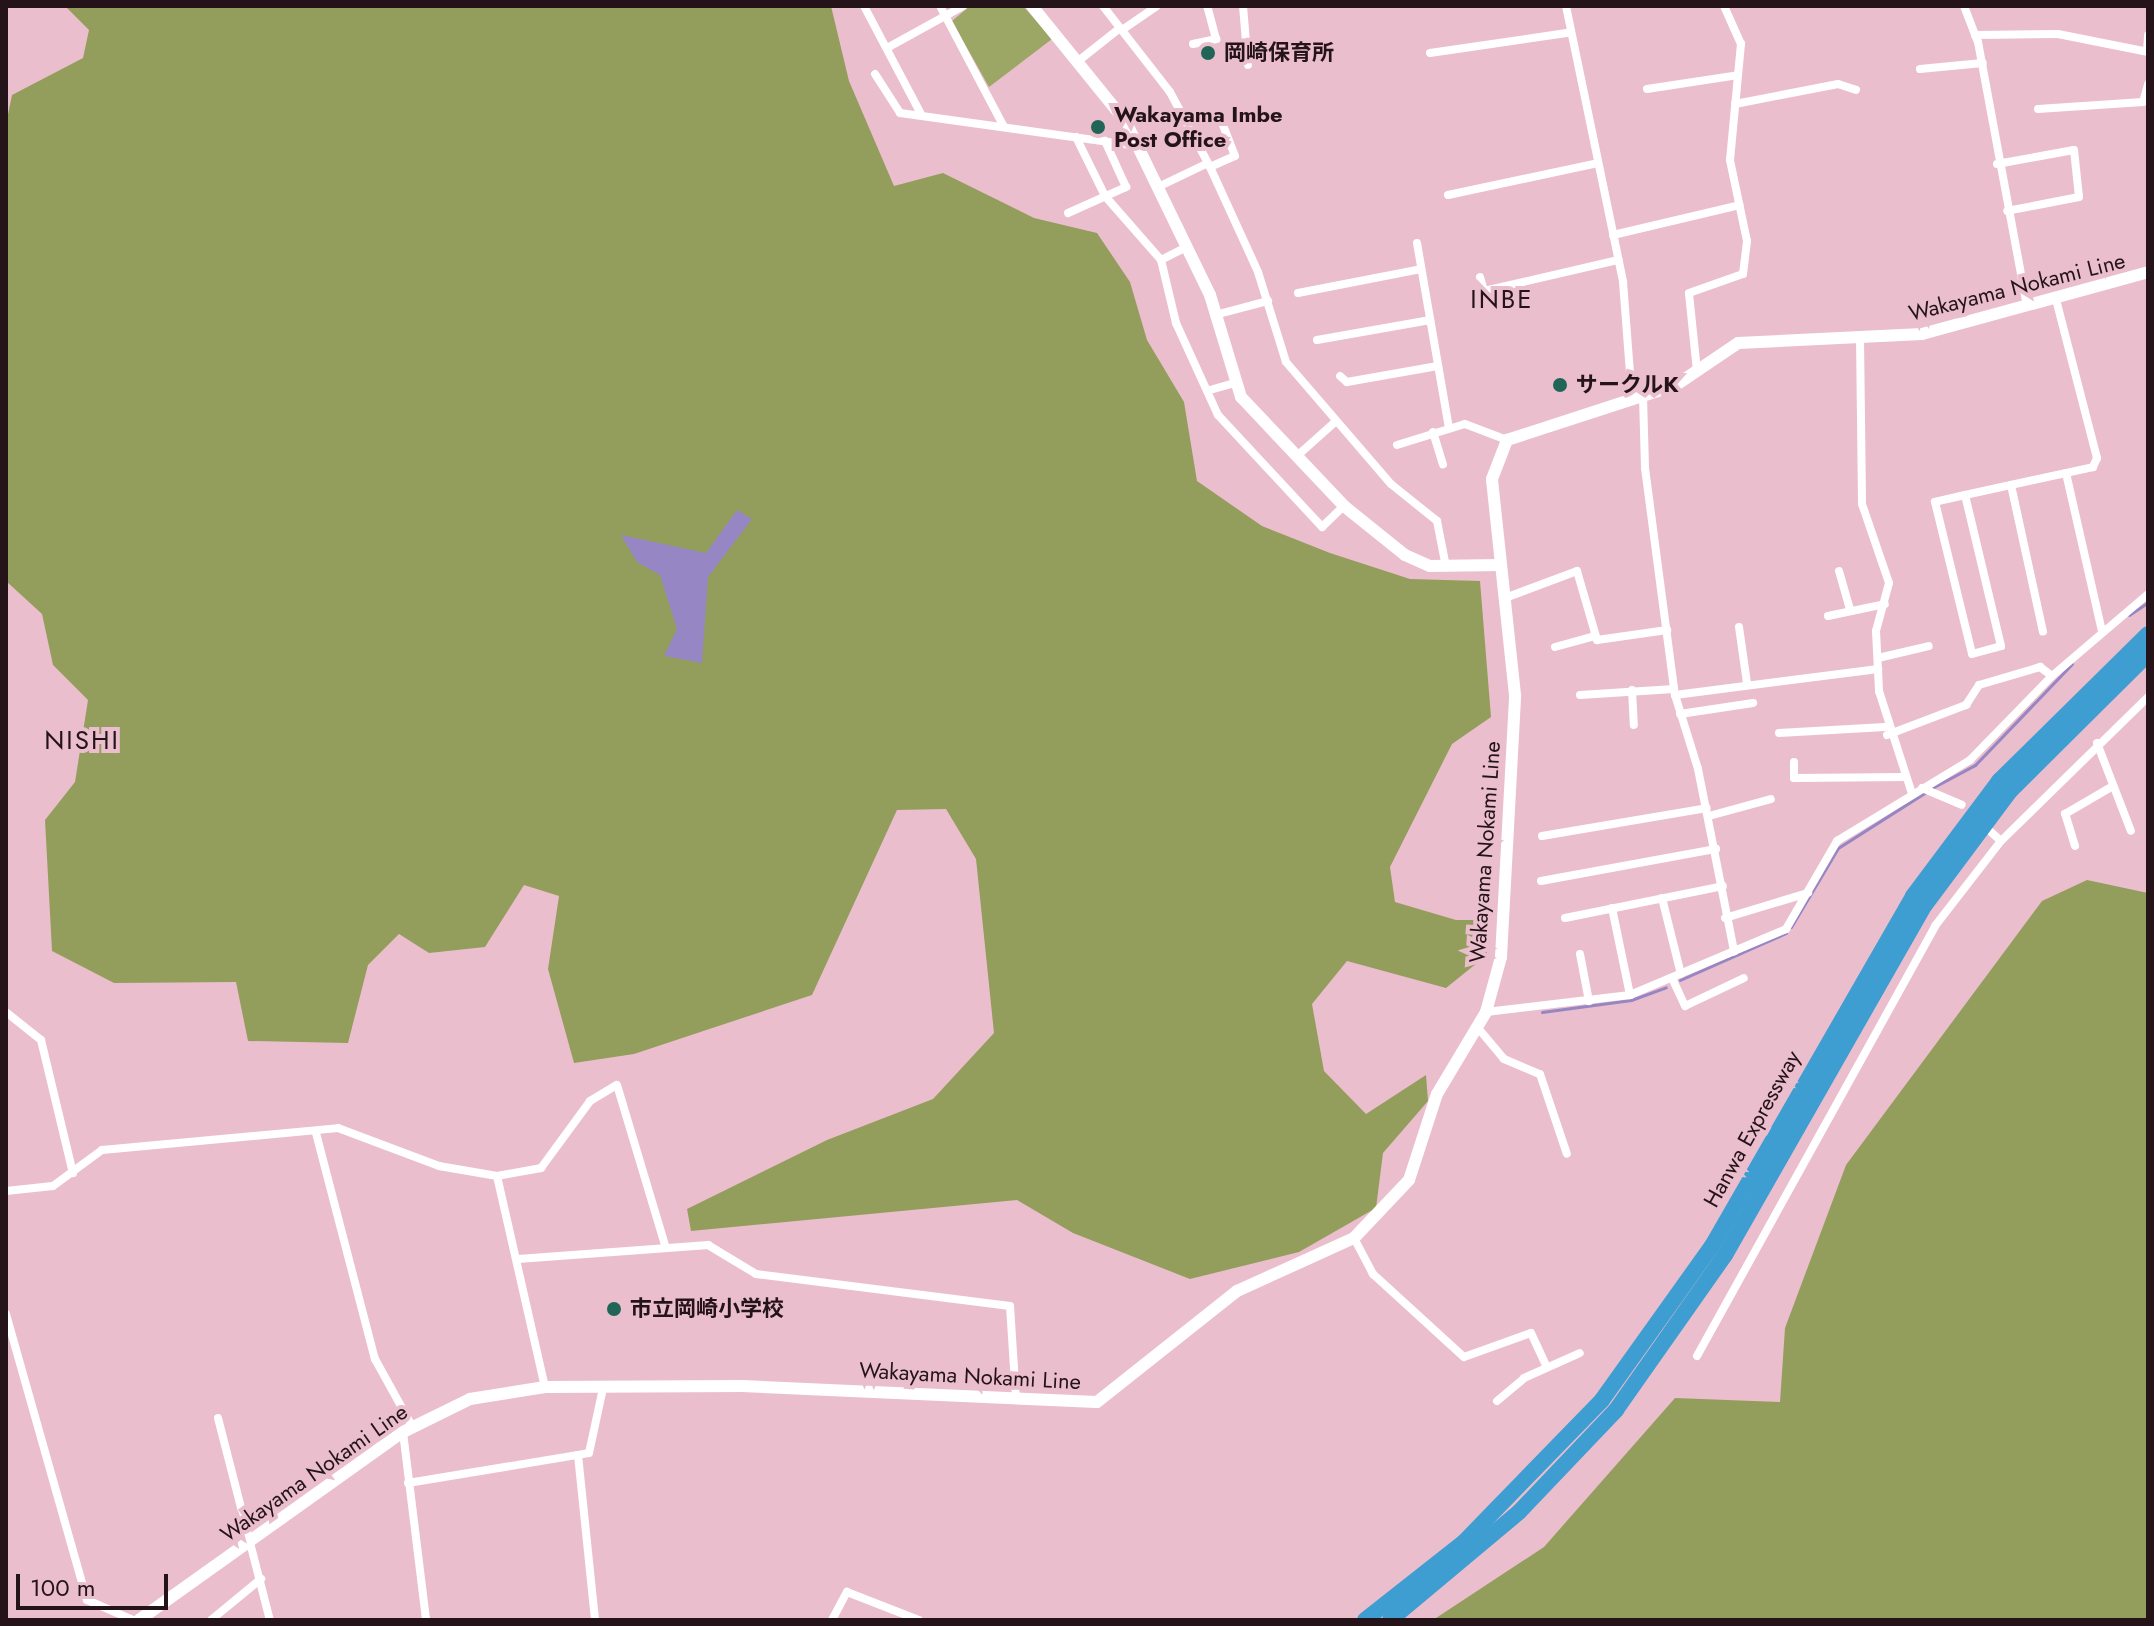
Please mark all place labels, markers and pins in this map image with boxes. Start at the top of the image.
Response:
place label: 岡崎保育所 [1224,40,1334,66]
marker: 岡崎保育所 [1199,44,1217,62]
place label: Wakayama Imbe Post Office [1114,101,1283,152]
marker: Wakayama Imbe Post Office [1089,118,1107,136]
place label: サークルK [1576,372,1679,398]
marker: サークルK [1551,376,1569,394]
place label: 市立岡崎小学校 [630,1296,784,1322]
marker: 市立岡崎小学校 [605,1300,623,1318]

